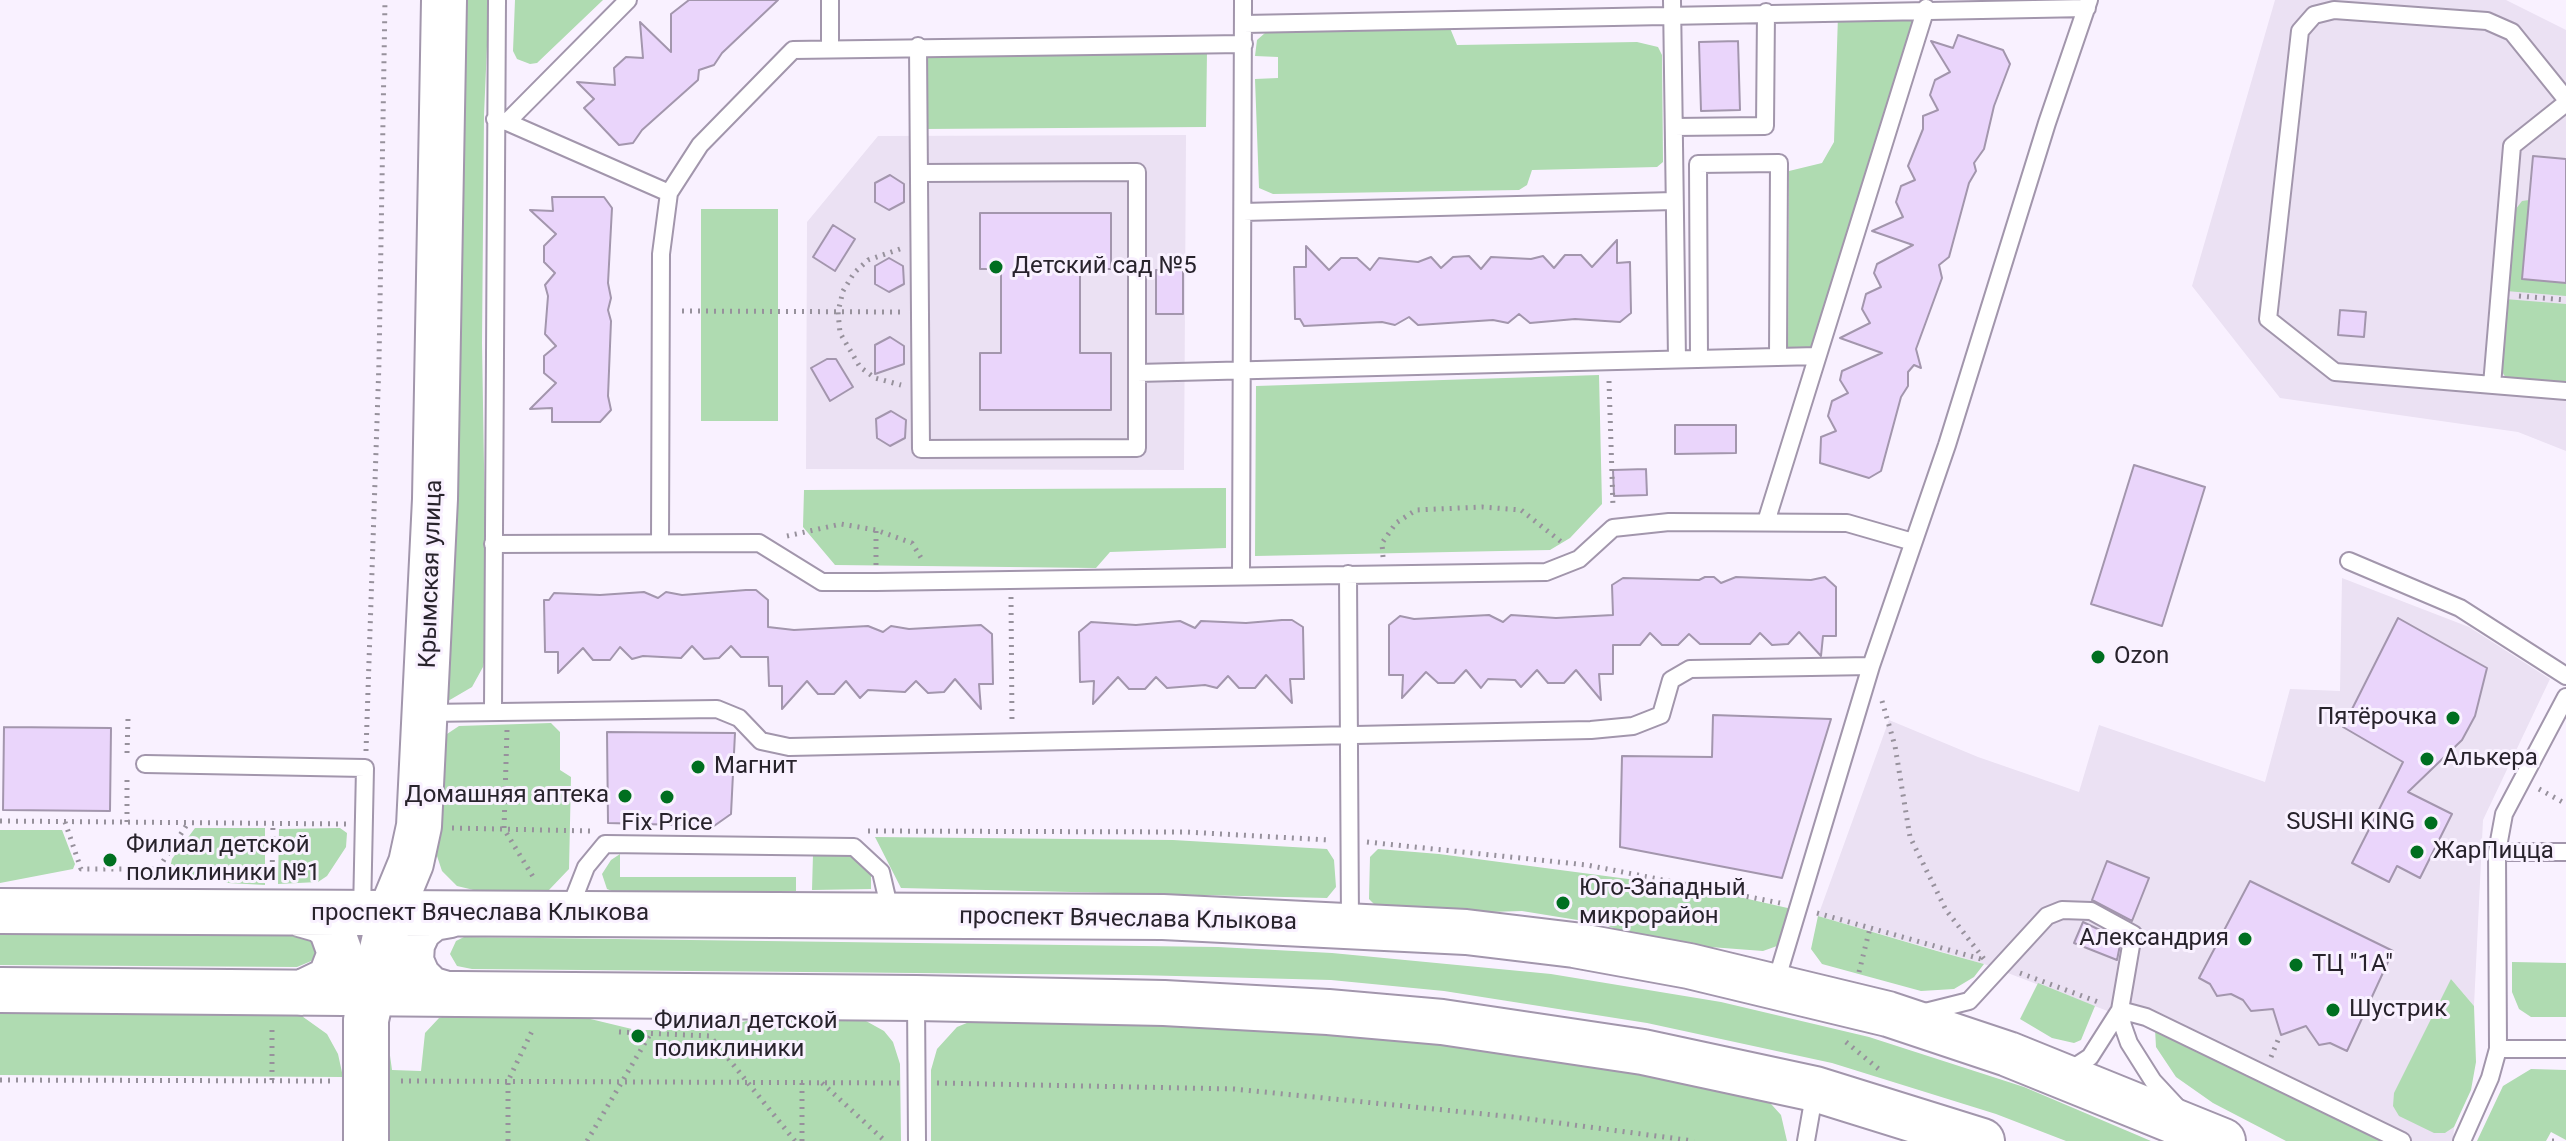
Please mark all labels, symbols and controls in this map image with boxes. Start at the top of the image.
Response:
place label: Детский сад №5 [1012,253,1197,281]
marker: Детский сад №5 [987,258,1005,276]
street label: Крымская улица [414,479,450,669]
place label: Ozon [2114,643,2169,671]
marker: Ozon [2089,648,2107,666]
place label: Пятёрочка [2317,704,2437,732]
marker: Пятёрочка [2444,709,2462,727]
place label: Алькера [2443,745,2538,773]
marker: Алькера [2418,750,2436,768]
place label: Магнит [714,753,797,781]
marker: Магнит [689,758,707,776]
place label: Домашняя аптека [405,782,609,810]
marker: Домашняя аптека [616,787,634,805]
marker: Fix Price [658,788,676,806]
place label: SUSHI KING [2286,809,2415,837]
place label: Fix Price [621,810,713,838]
marker: SUSHI KING [2422,814,2440,832]
place label: Филиал детской поликлиники №1 [126,832,320,888]
place label: ЖарПицца [2433,838,2554,866]
marker: ЖарПицца [2408,843,2426,861]
marker: Филиал детской поликлиники №1 [101,851,119,869]
place label: Юго-Западный микрорайон [1579,875,1746,931]
marker: Юго-Западный микрорайон [1554,894,1572,912]
street label: проспект Вячеслава Клыкова [311,900,649,928]
street label: проспект Вячеслава Клыкова [959,903,1297,937]
place label: Александрия [2079,925,2229,953]
marker: Александрия [2236,930,2254,948]
place label: ТЦ "1А" [2312,951,2393,979]
marker: ТЦ "1А" [2287,956,2305,974]
place label: Шустрик [2349,996,2447,1024]
marker: Шустрик [2324,1001,2342,1019]
place label: Филиал детской поликлиники [654,1008,838,1064]
marker: Филиал детской поликлиники [629,1027,647,1045]

